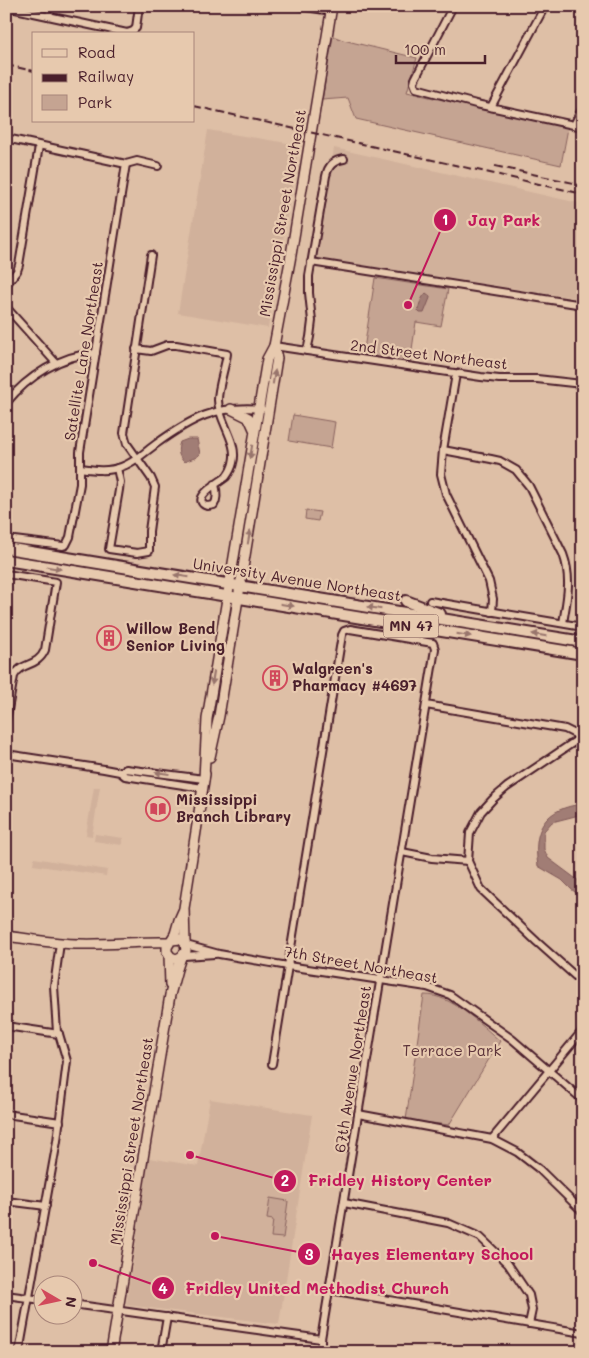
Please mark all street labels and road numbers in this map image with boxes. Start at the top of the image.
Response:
street label: Mississippi Street Northeast [254,107,310,318]
street label: Satellite Lane Northeast [59,260,107,442]
street label: 2nd Street Northeast [349,334,509,374]
street label: University Avenue Northeast [192,553,403,605]
road number: MN 47 [384,614,438,638]
street label: 7th Street Northeast [283,941,440,987]
street label: 67th Avenue Northeast [329,984,375,1154]
street label: Mississippi Street Northeast [105,1035,157,1246]

